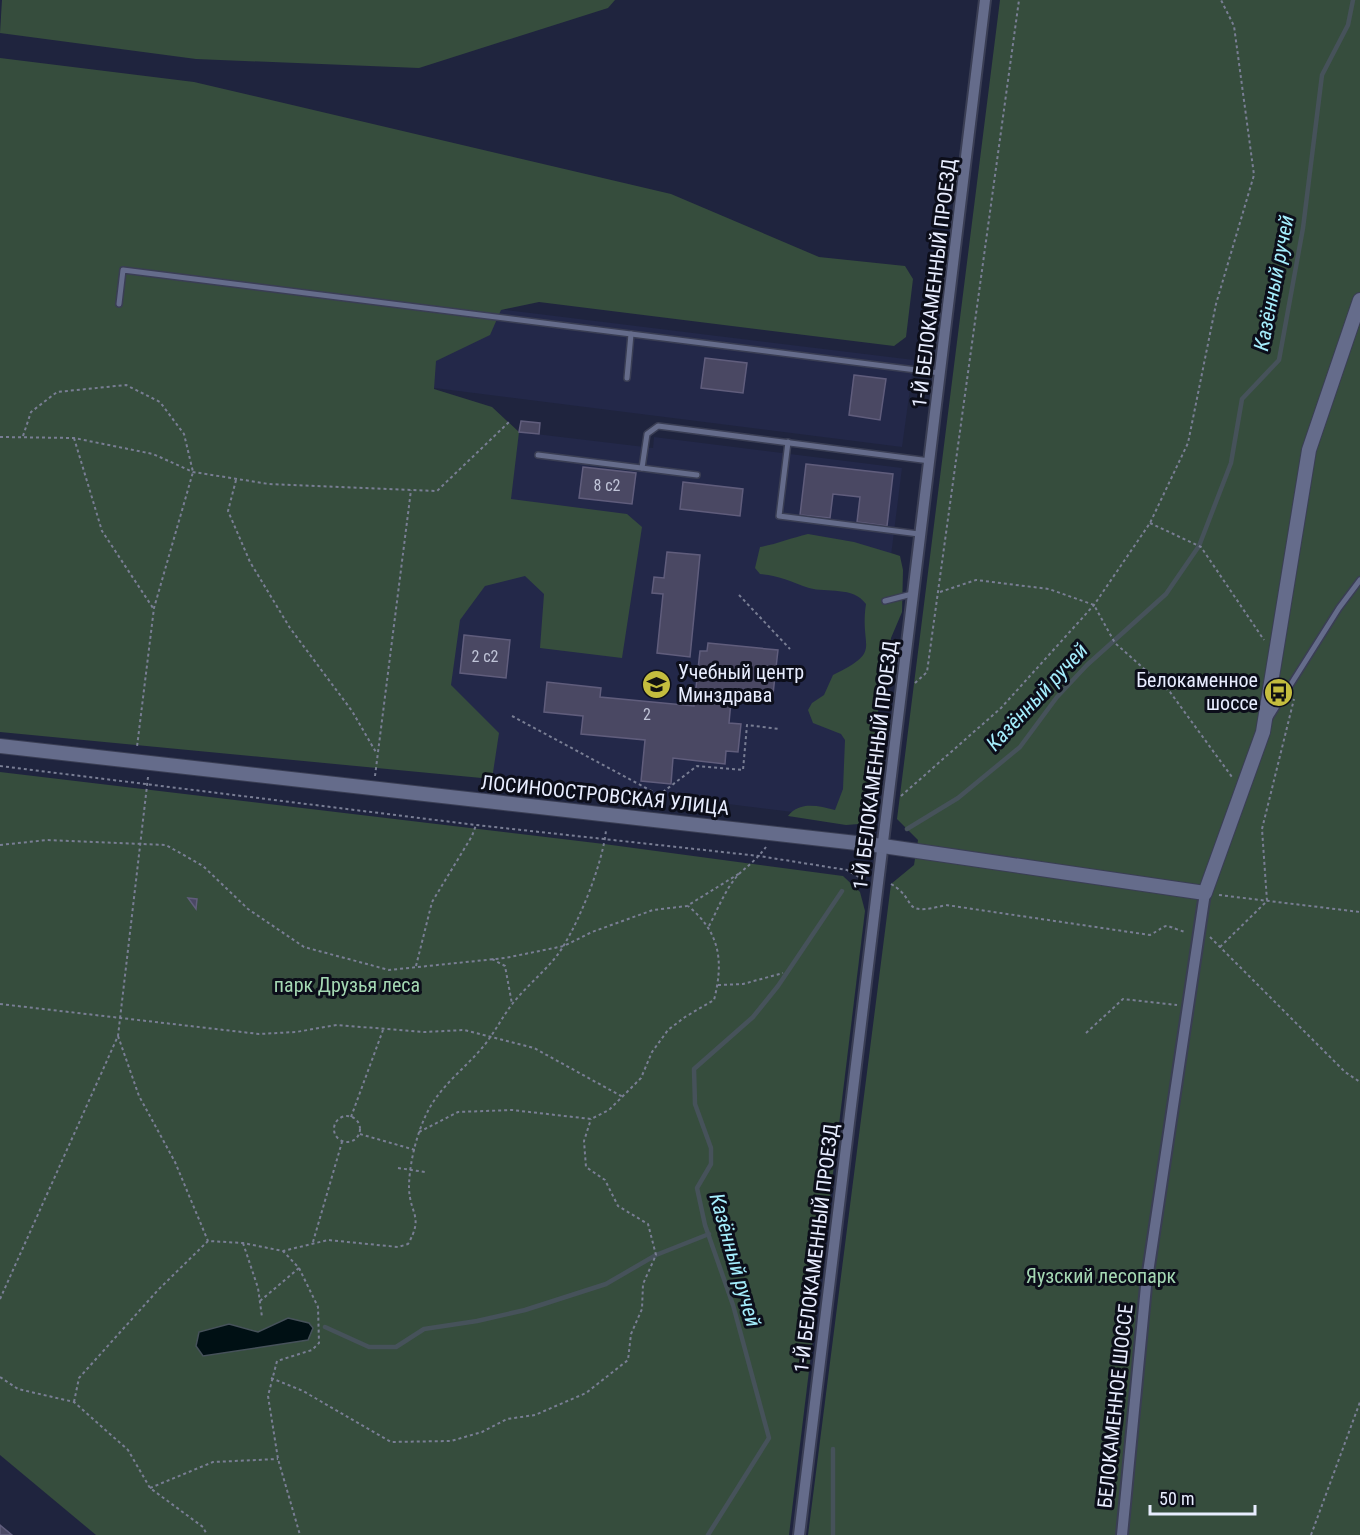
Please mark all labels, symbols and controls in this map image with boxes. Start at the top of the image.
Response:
street label: 1-Й БЕЛОКАМЕННЫЙ ПРОЕЗД [907,157,961,409]
water label: Казённый ручей [1249,213,1299,353]
house number: 8 с2 [594,476,621,495]
water label: Казённый ручей [981,638,1093,756]
street label: 1-Й БЕЛОКАМЕННЫЙ ПРОЕЗД [848,639,902,891]
house number: 2 с2 [472,647,499,666]
place label: Учебный центр Минздрава [678,660,804,707]
school or university icon: Учебный центр Минздрава [641,668,673,700]
place label: Белокаменное шоссе [1136,668,1258,715]
bus stop icon: Белокаменное шоссе [1263,676,1295,708]
house number: 2 [643,705,651,724]
street label: ЛОСИНООСТРОВСКАЯ УЛИЦА [480,770,731,820]
park label: парк Друзья леса [274,973,420,997]
street label: 1-Й БЕЛОКАМЕННЫЙ ПРОЕЗД [789,1122,843,1374]
water label: Казённый ручей [704,1190,766,1330]
park label: Яузский лесопарк [1026,1264,1177,1288]
street label: БЕЛОКАМЕННОЕ ШОССЕ [1092,1303,1138,1509]
scale bar [1150,1478,1255,1516]
text: 50 m [1159,1488,1194,1509]

